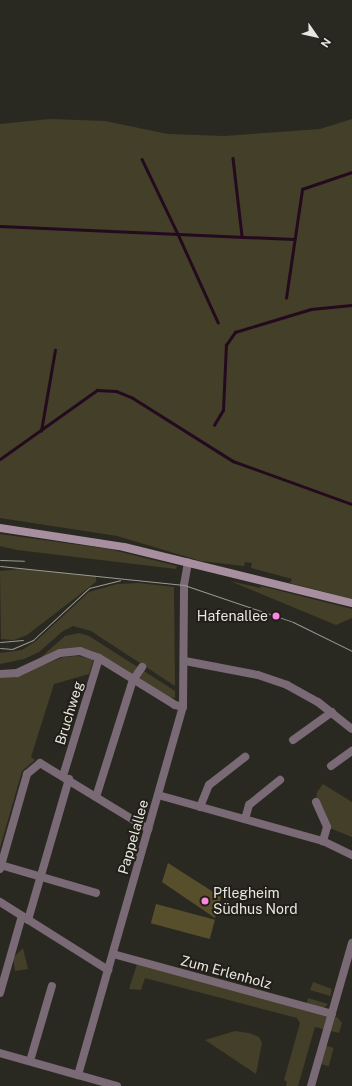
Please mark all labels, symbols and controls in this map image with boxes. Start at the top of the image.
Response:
north arrow [296,16,336,56]
text: N [319,36,333,50]
place label: Hafenallee [197,608,268,624]
marker: Hafenallee [271,611,281,621]
street label: Bruchweg [51,679,87,747]
street label: Pappelallee [114,798,152,876]
place label: Pflegheim Südhus Nord [213,885,298,918]
marker: Pflegheim Südhus Nord [200,896,210,906]
street label: Zum Erlenholz [179,952,273,992]

